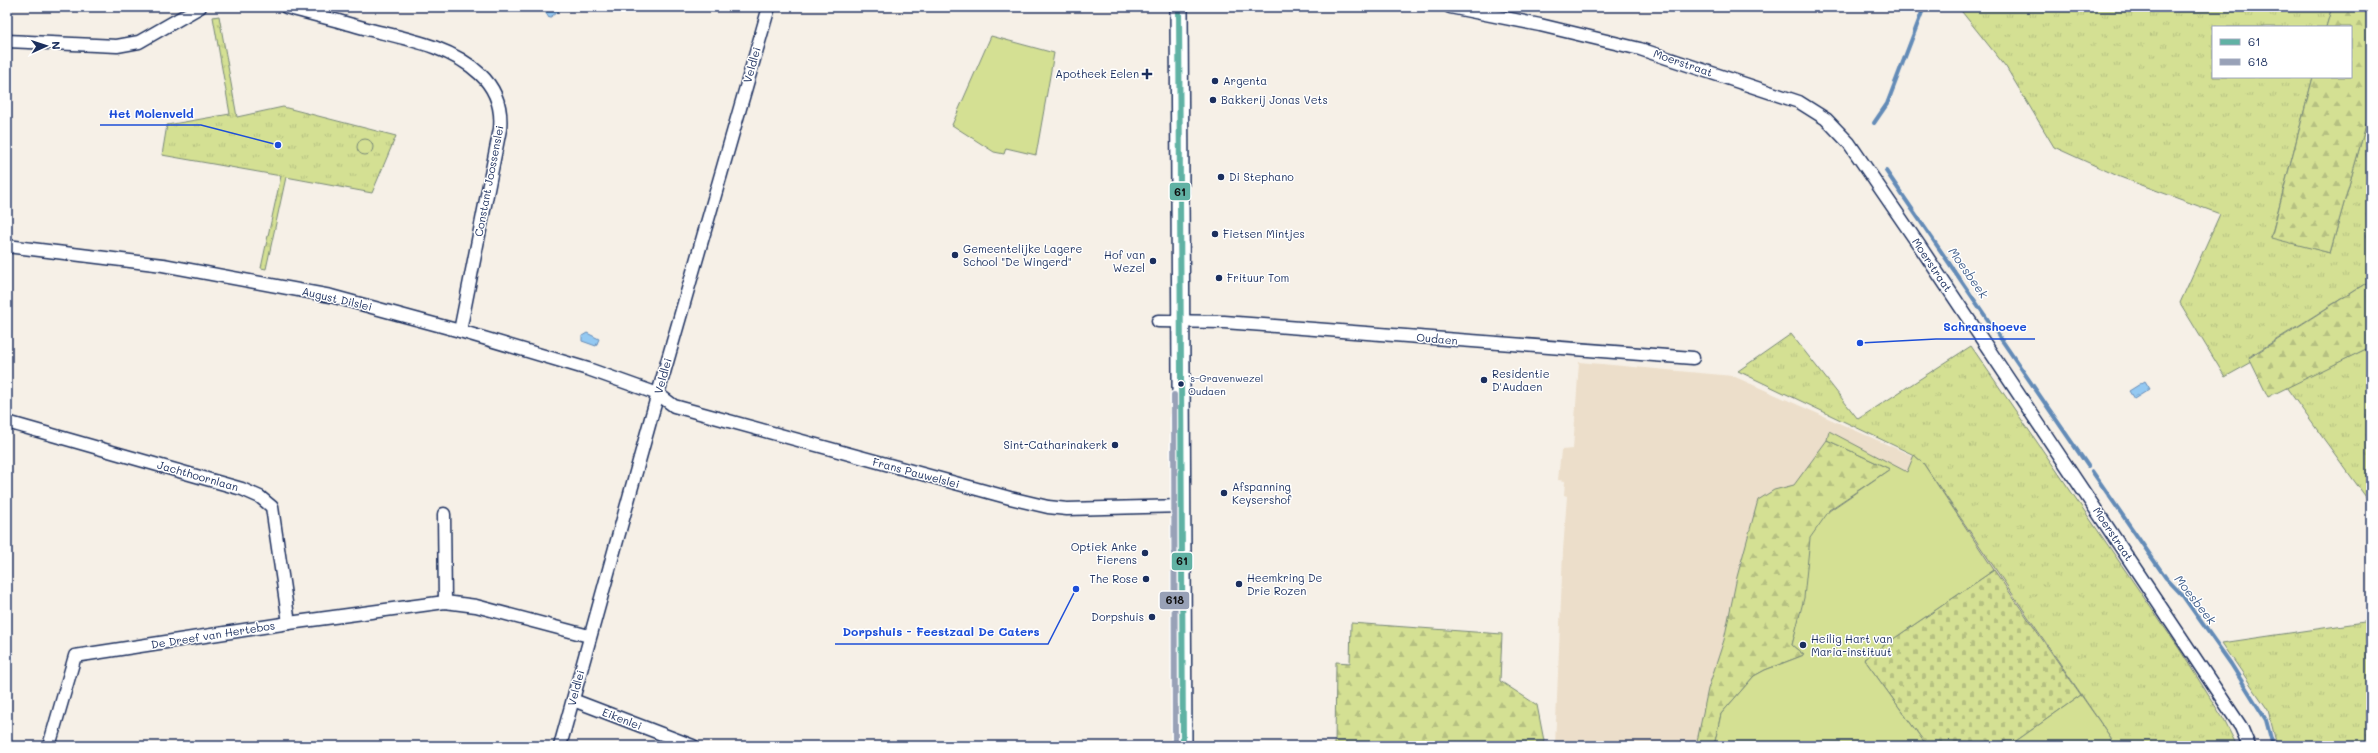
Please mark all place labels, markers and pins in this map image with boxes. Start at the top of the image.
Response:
place label: Apotheek Eelen [1055,66,1139,81]
marker: Apotheek Eelen [1142,69,1152,79]
place label: Argenta [1223,73,1267,88]
marker: Argenta [1210,76,1220,86]
place label: Bakkerij Jonas Vets [1221,92,1328,107]
marker: Bakkerij Jonas Vets [1208,95,1218,105]
callout: Het Molenveld [100,101,201,125]
place label: Di Stephano [1229,169,1294,184]
marker: Di Stephano [1216,172,1226,182]
place label: Fietsen Mintjes [1223,226,1305,241]
marker: Fietsen Mintjes [1210,229,1220,239]
place label: Gemeentelijke Lagere School "De Wingerd" [963,241,1082,269]
place label: Hof van Wezel [1104,247,1145,275]
marker: Gemeentelijke Lagere School "De Wingerd" [950,250,960,260]
marker: Hof van Wezel [1148,256,1158,266]
place label: Frituur Tom [1227,270,1289,285]
marker: Frituur Tom [1214,273,1224,283]
callout: Schranshoeve [1936,315,2035,339]
place label: Residentie D'Audaen [1492,366,1550,394]
place label: 's-Gravenwezel Oudaen [1188,371,1263,398]
marker: Residentie D'Audaen [1479,375,1489,385]
marker: 's-Gravenwezel Oudaen [1176,379,1186,389]
place label: Sint-Catharinakerk [1003,437,1107,452]
marker: Sint-Catharinakerk [1110,440,1120,450]
place label: Afspanning Keysershof [1232,479,1292,507]
marker: Afspanning Keysershof [1219,488,1229,498]
place label: Optiek Anke Fierens [1071,539,1137,567]
marker: Optiek Anke Fierens [1140,548,1150,558]
place label: Heemkring De Drie Rozen [1247,570,1323,598]
place label: The Rose [1090,571,1138,586]
marker: The Rose [1141,574,1151,584]
marker: Heemkring De Drie Rozen [1234,579,1244,589]
place label: Dorpshuis [1091,609,1144,624]
marker: Dorpshuis [1147,612,1157,622]
callout: Dorpshuis - Feestzaal De Caters [835,620,1048,644]
place label: Heilig Hart van Maria-instituut [1811,631,1892,659]
marker: Heilig Hart van Maria-instituut [1798,640,1808,650]

